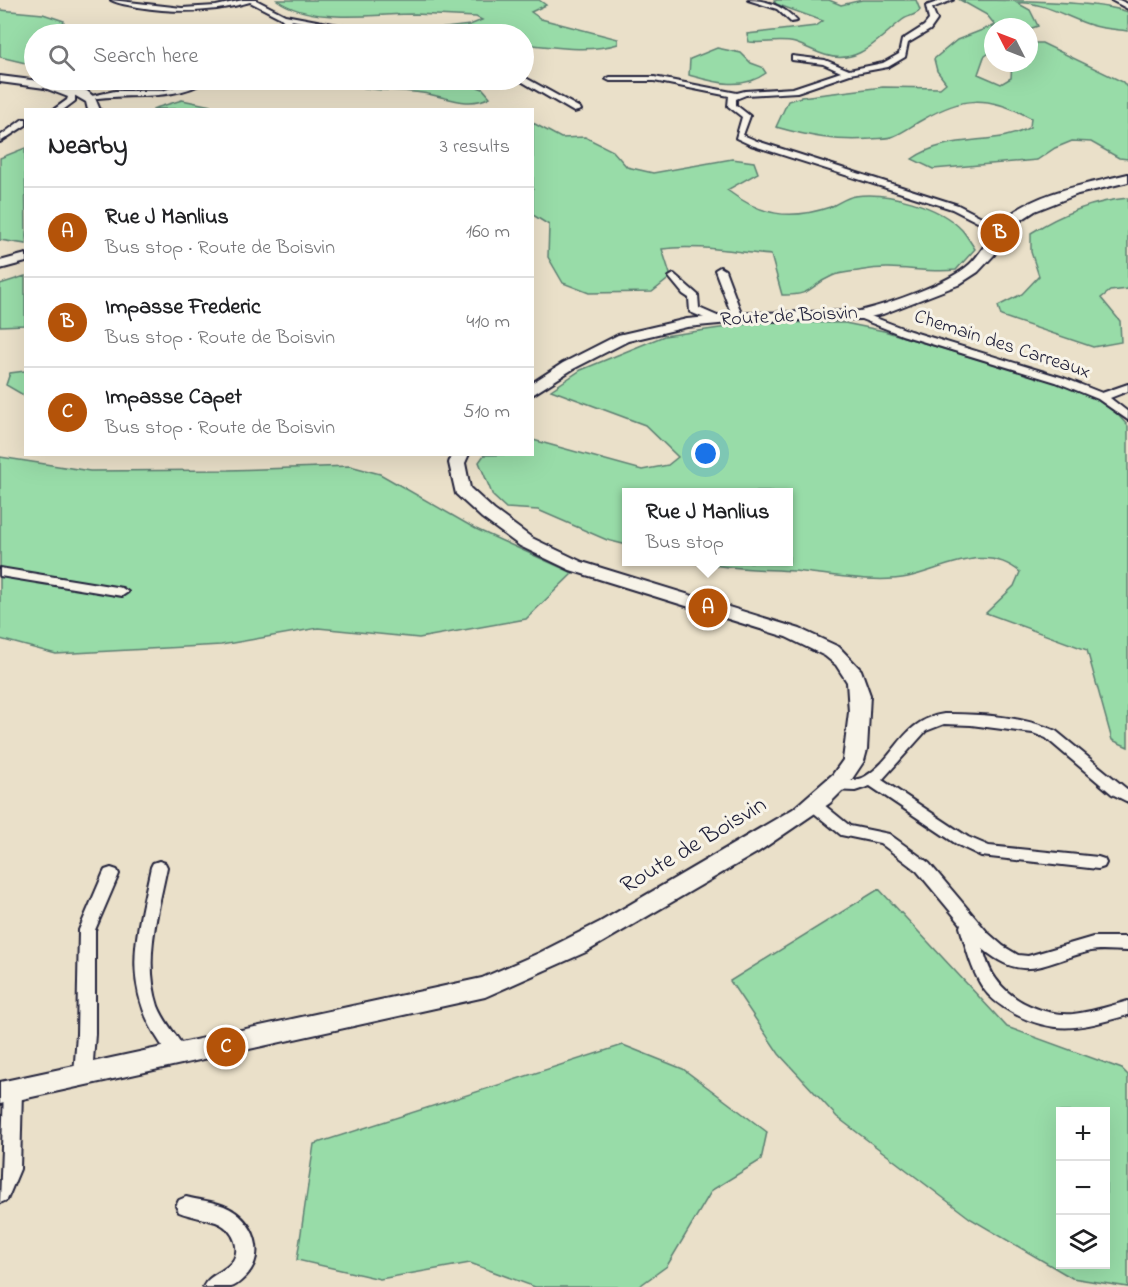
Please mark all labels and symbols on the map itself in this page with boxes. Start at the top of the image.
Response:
north arrow [984,18,1038,72]
pin: B [980,210,1020,256]
street label: Route de Boisvin [720,299,859,335]
street label: Chemain des Carreaux [910,303,1094,387]
your location [691,439,720,468]
pin: A [688,586,728,630]
street label: Route de Boisvin [614,788,774,904]
pin: C [206,1024,246,1070]

